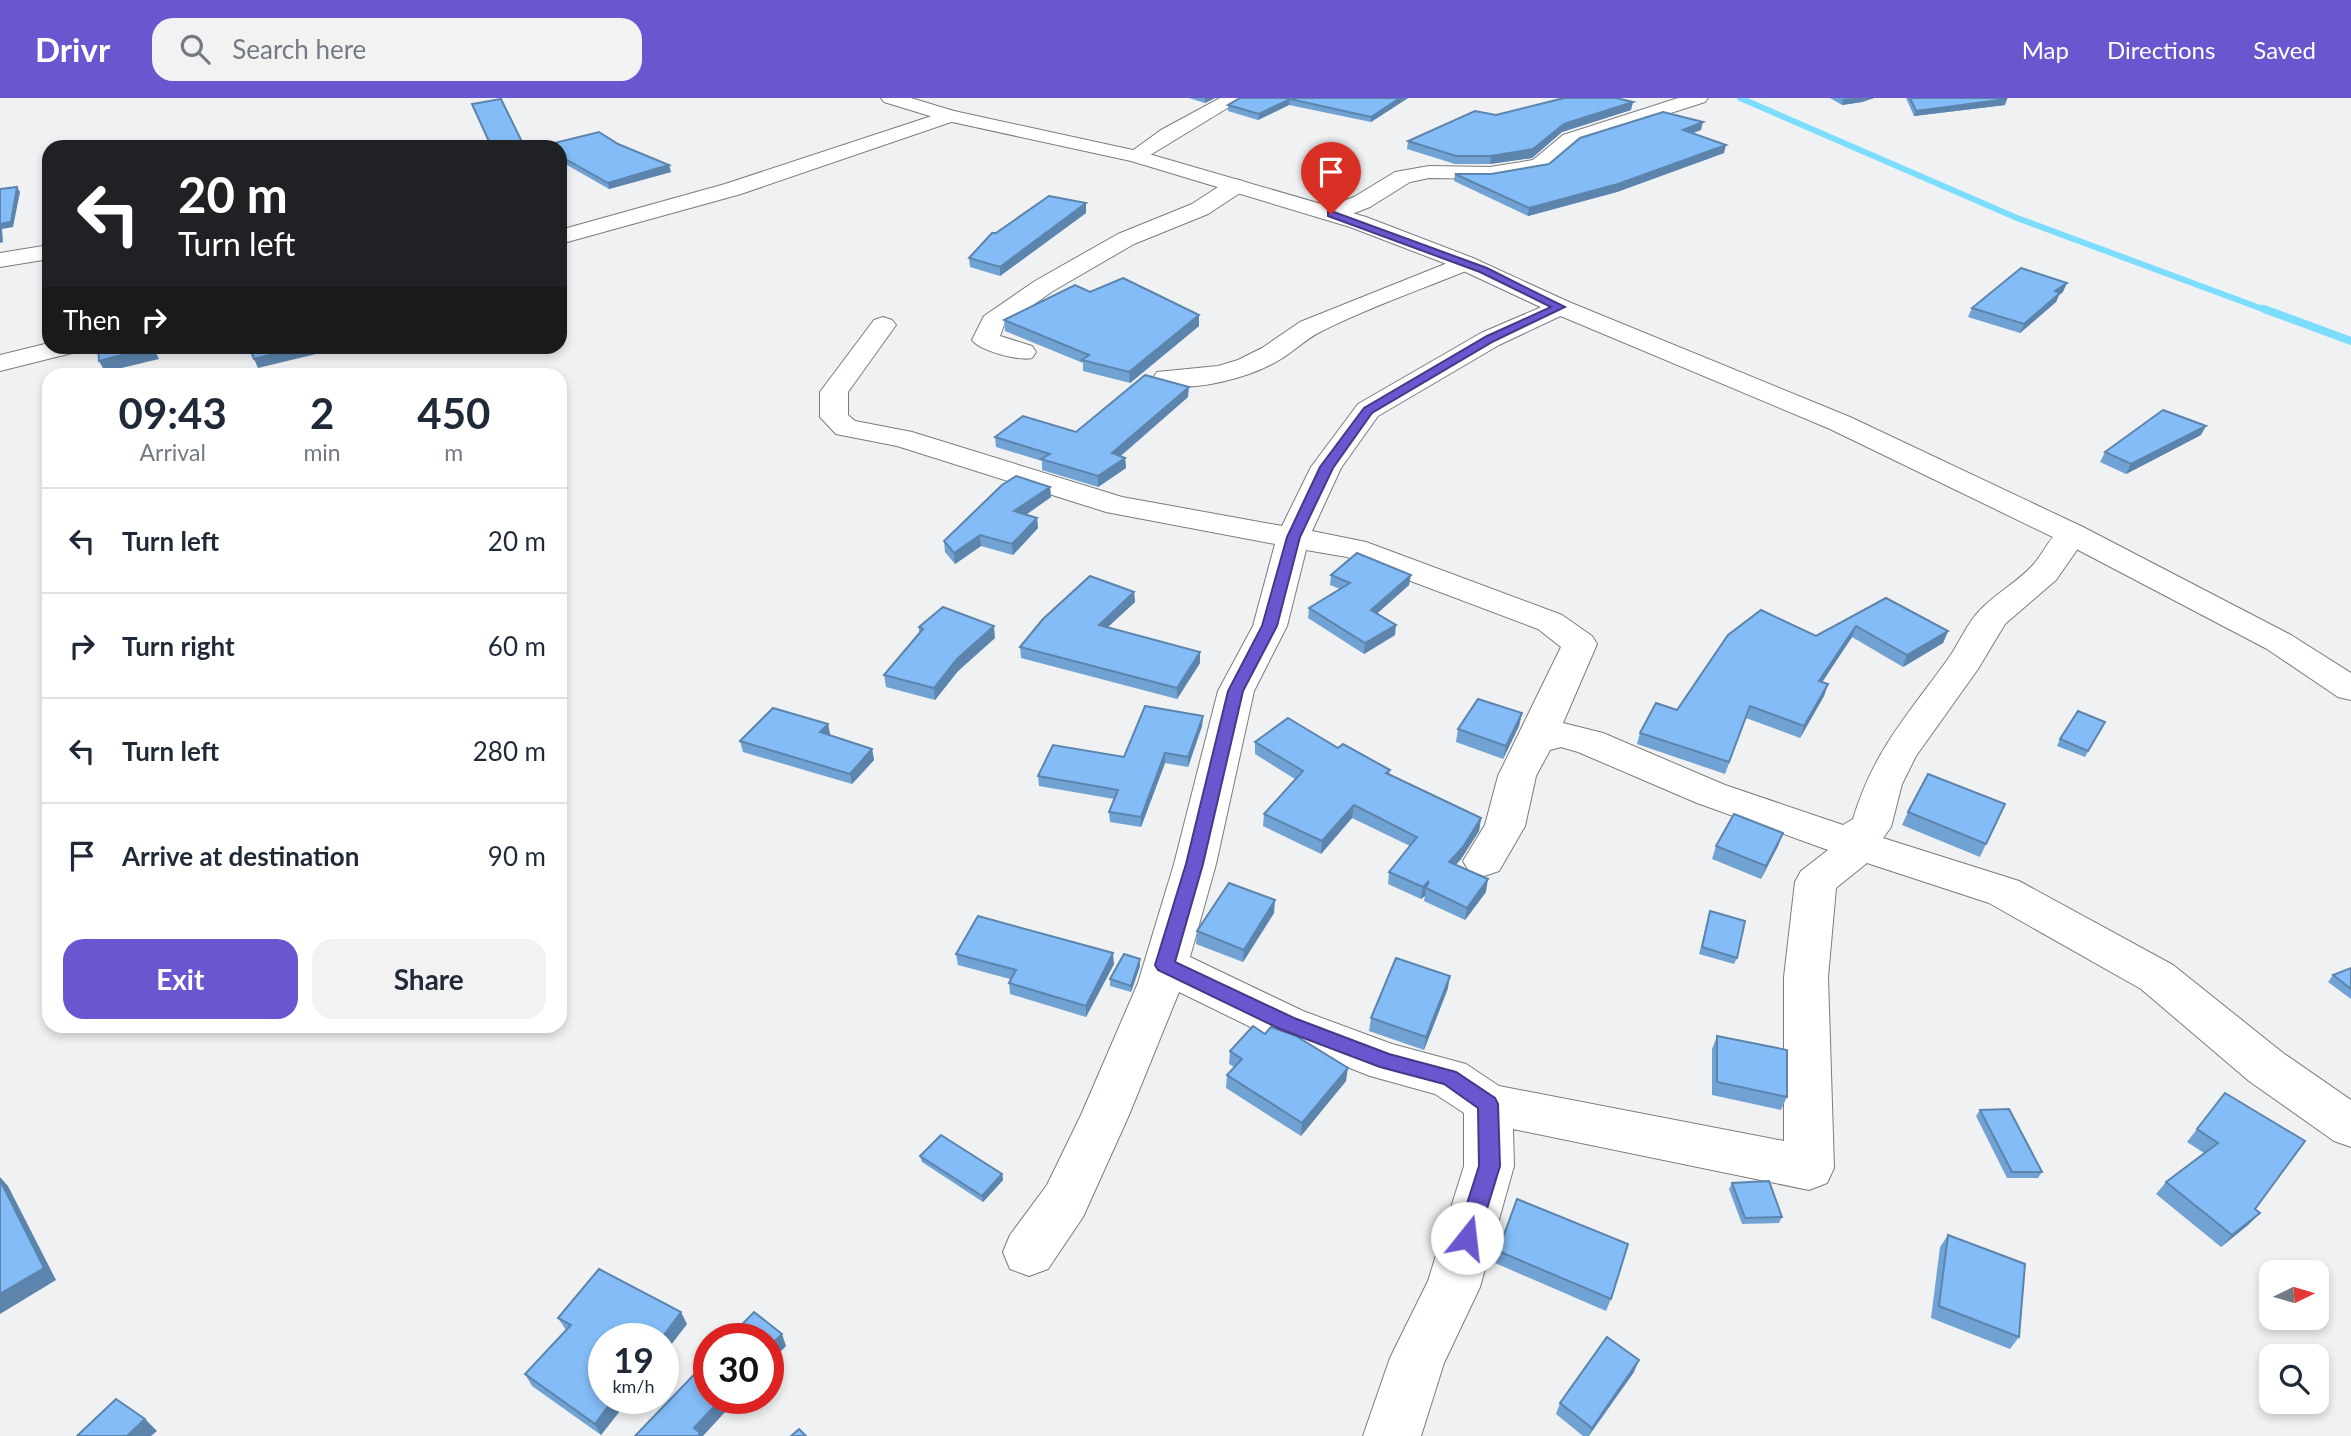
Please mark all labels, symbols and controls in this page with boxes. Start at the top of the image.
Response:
search box [152,18,642,81]
text: Drivr [35,29,110,69]
icon: search [176,30,214,68]
text: Search here [232,33,366,65]
text: Map [2022,35,2069,64]
text: Directions [2107,35,2215,64]
text: Saved [2253,35,2316,64]
pin [1301,142,1361,214]
icon: arrive [1312,153,1350,191]
text: 20 m [178,165,288,223]
icon: left [63,168,154,259]
text: Turn left [178,224,295,263]
icon: right [135,301,173,339]
text: Then [63,304,121,336]
text: 09:43 [119,388,227,438]
text: 2 [310,388,334,438]
text: 450 [417,388,490,438]
text: Arrival [140,438,206,466]
text: min [303,438,341,466]
text: m [444,438,463,466]
icon: left [63,522,101,560]
text: Turn left [122,525,219,557]
text: 20 m [488,525,546,557]
icon: right [63,627,101,665]
text: Turn right [122,630,235,662]
text: 60 m [488,630,546,662]
icon: left [63,732,101,770]
text: Turn left [122,735,219,767]
text: 280 m [473,735,546,767]
icon: arrive [63,837,101,875]
text: Arrive at destination [122,840,359,872]
text: 90 m [488,840,546,872]
button: Exit [63,939,298,1019]
button: Share [312,939,546,1019]
position arrow [1430,1201,1504,1275]
north arrow [2259,1260,2329,1330]
map controls [2259,1260,2329,1414]
speed limit sign: 30 [693,1323,784,1414]
text: 19 [613,1338,654,1380]
button: search [2259,1344,2329,1414]
text: km/h [612,1375,655,1397]

